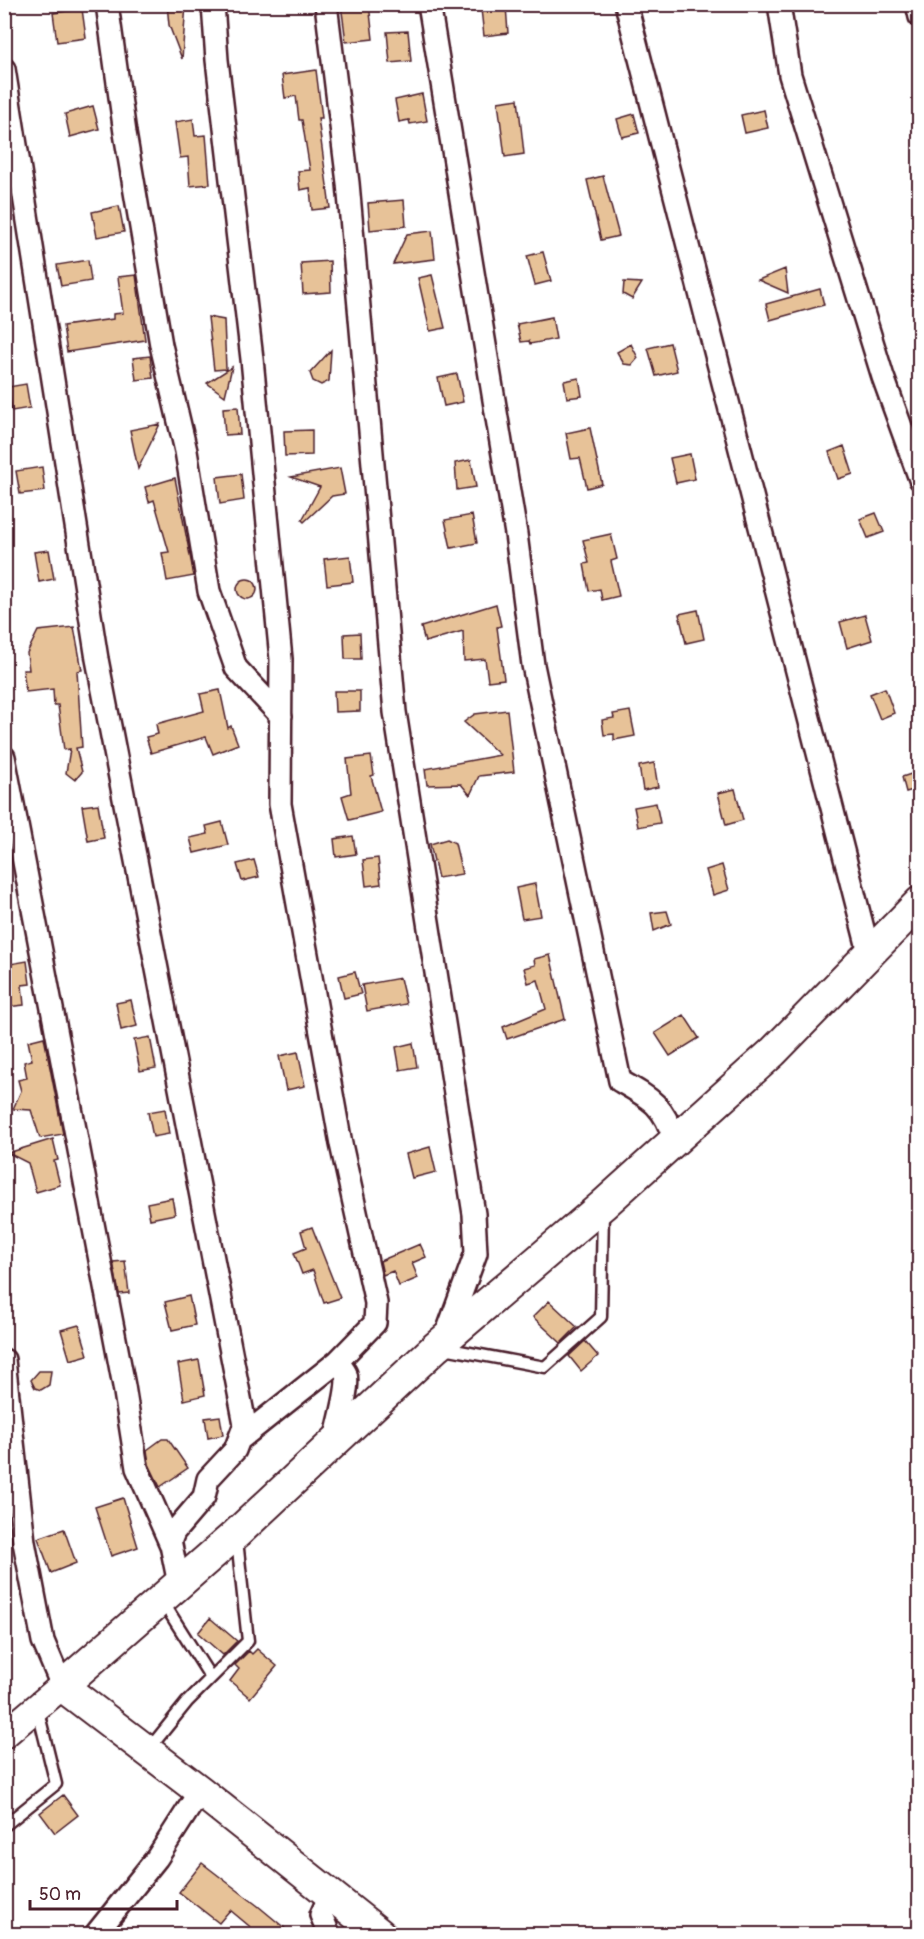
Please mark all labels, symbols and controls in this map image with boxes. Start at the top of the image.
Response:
scale bar [30,1873,177,1911]
text: 50 m [39,1883,81,1906]

